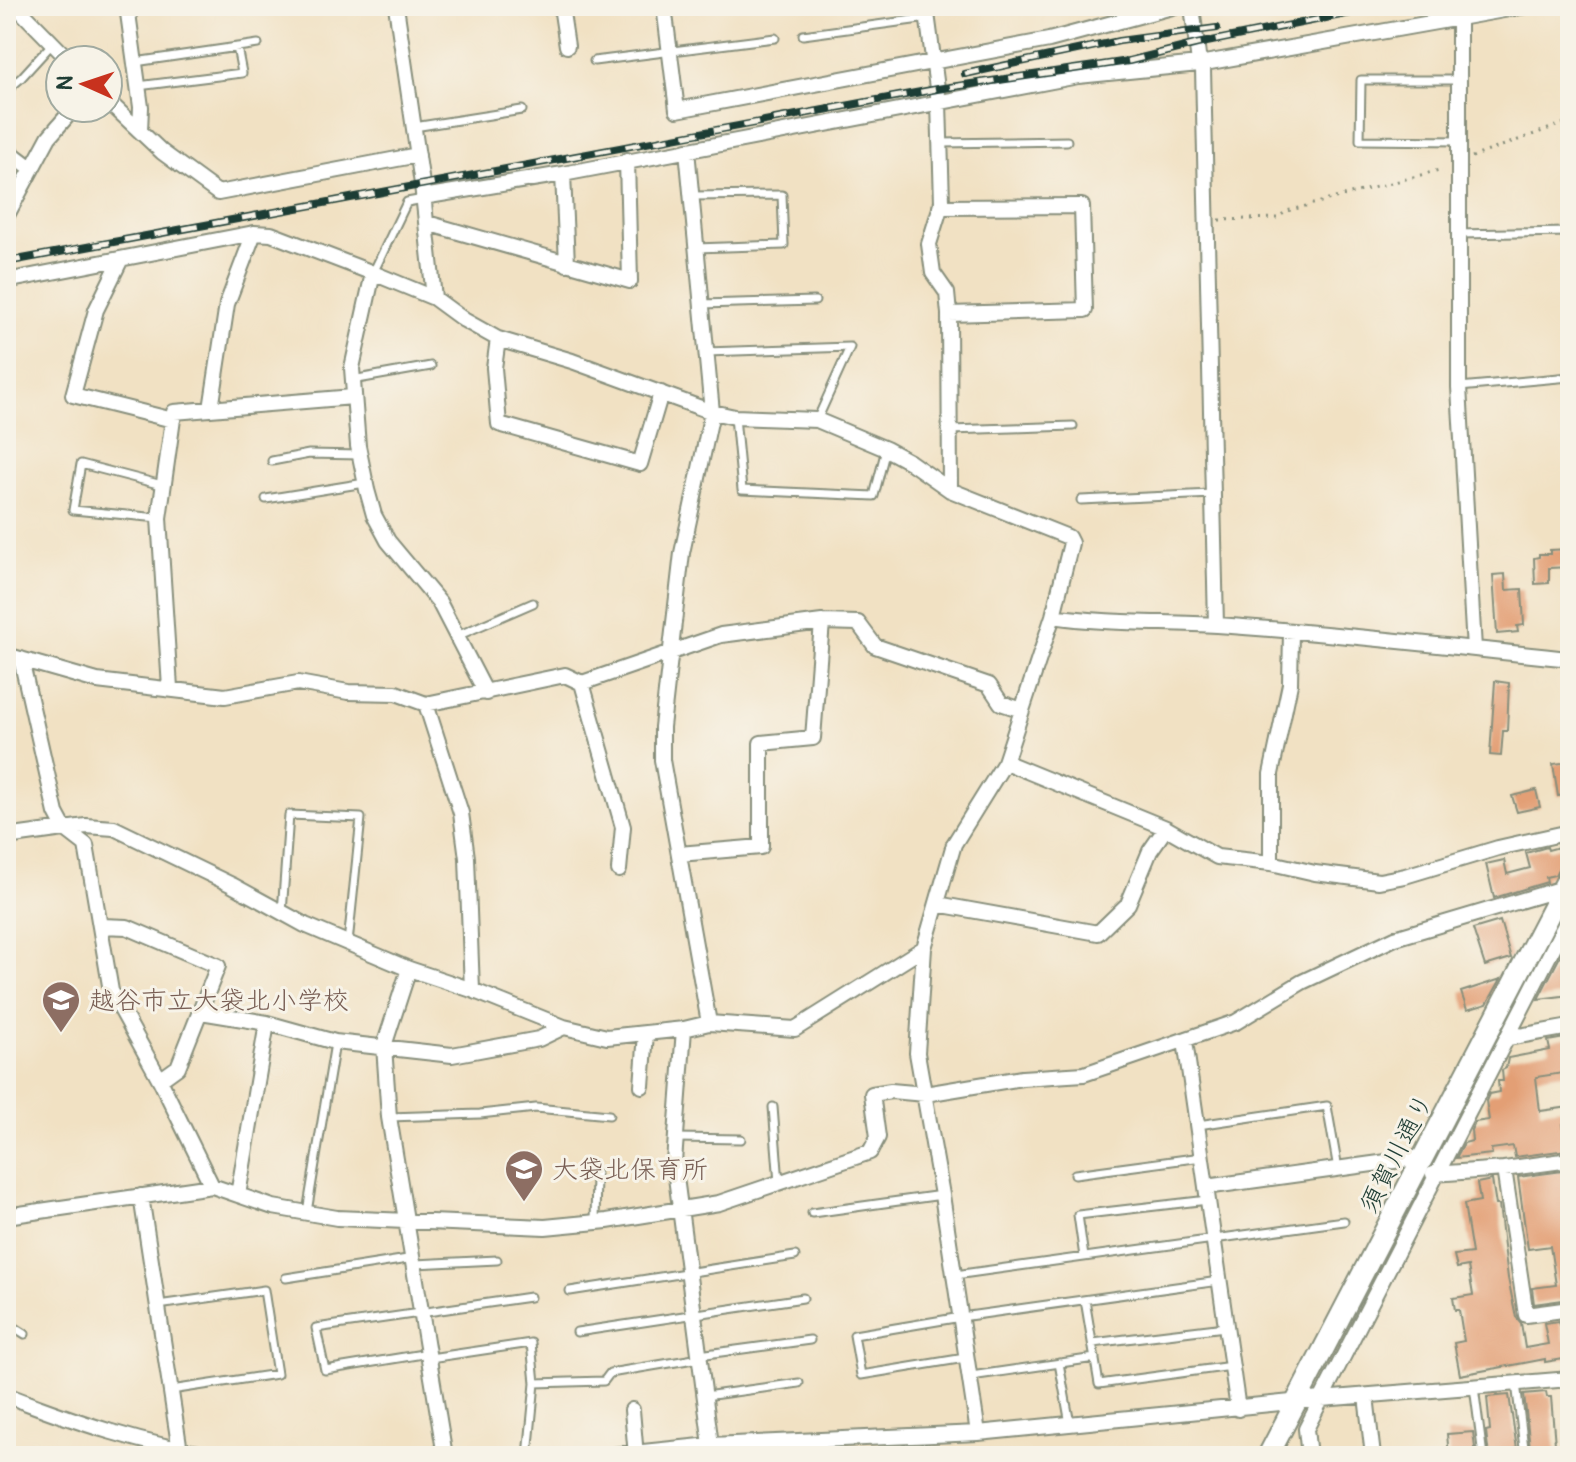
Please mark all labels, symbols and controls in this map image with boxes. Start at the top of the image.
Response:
north arrow [44,44,124,124]
text: N [51,75,79,91]
school or university icon: 越谷市立大袋北小学校 [40,979,82,1034]
place label: 越谷市立大袋北小学校 [89,985,349,1017]
street label: 須賀川通り [1353,1088,1441,1219]
school or university icon: 大袋北保育所 [503,1148,545,1203]
place label: 大袋北保育所 [552,1154,708,1186]

